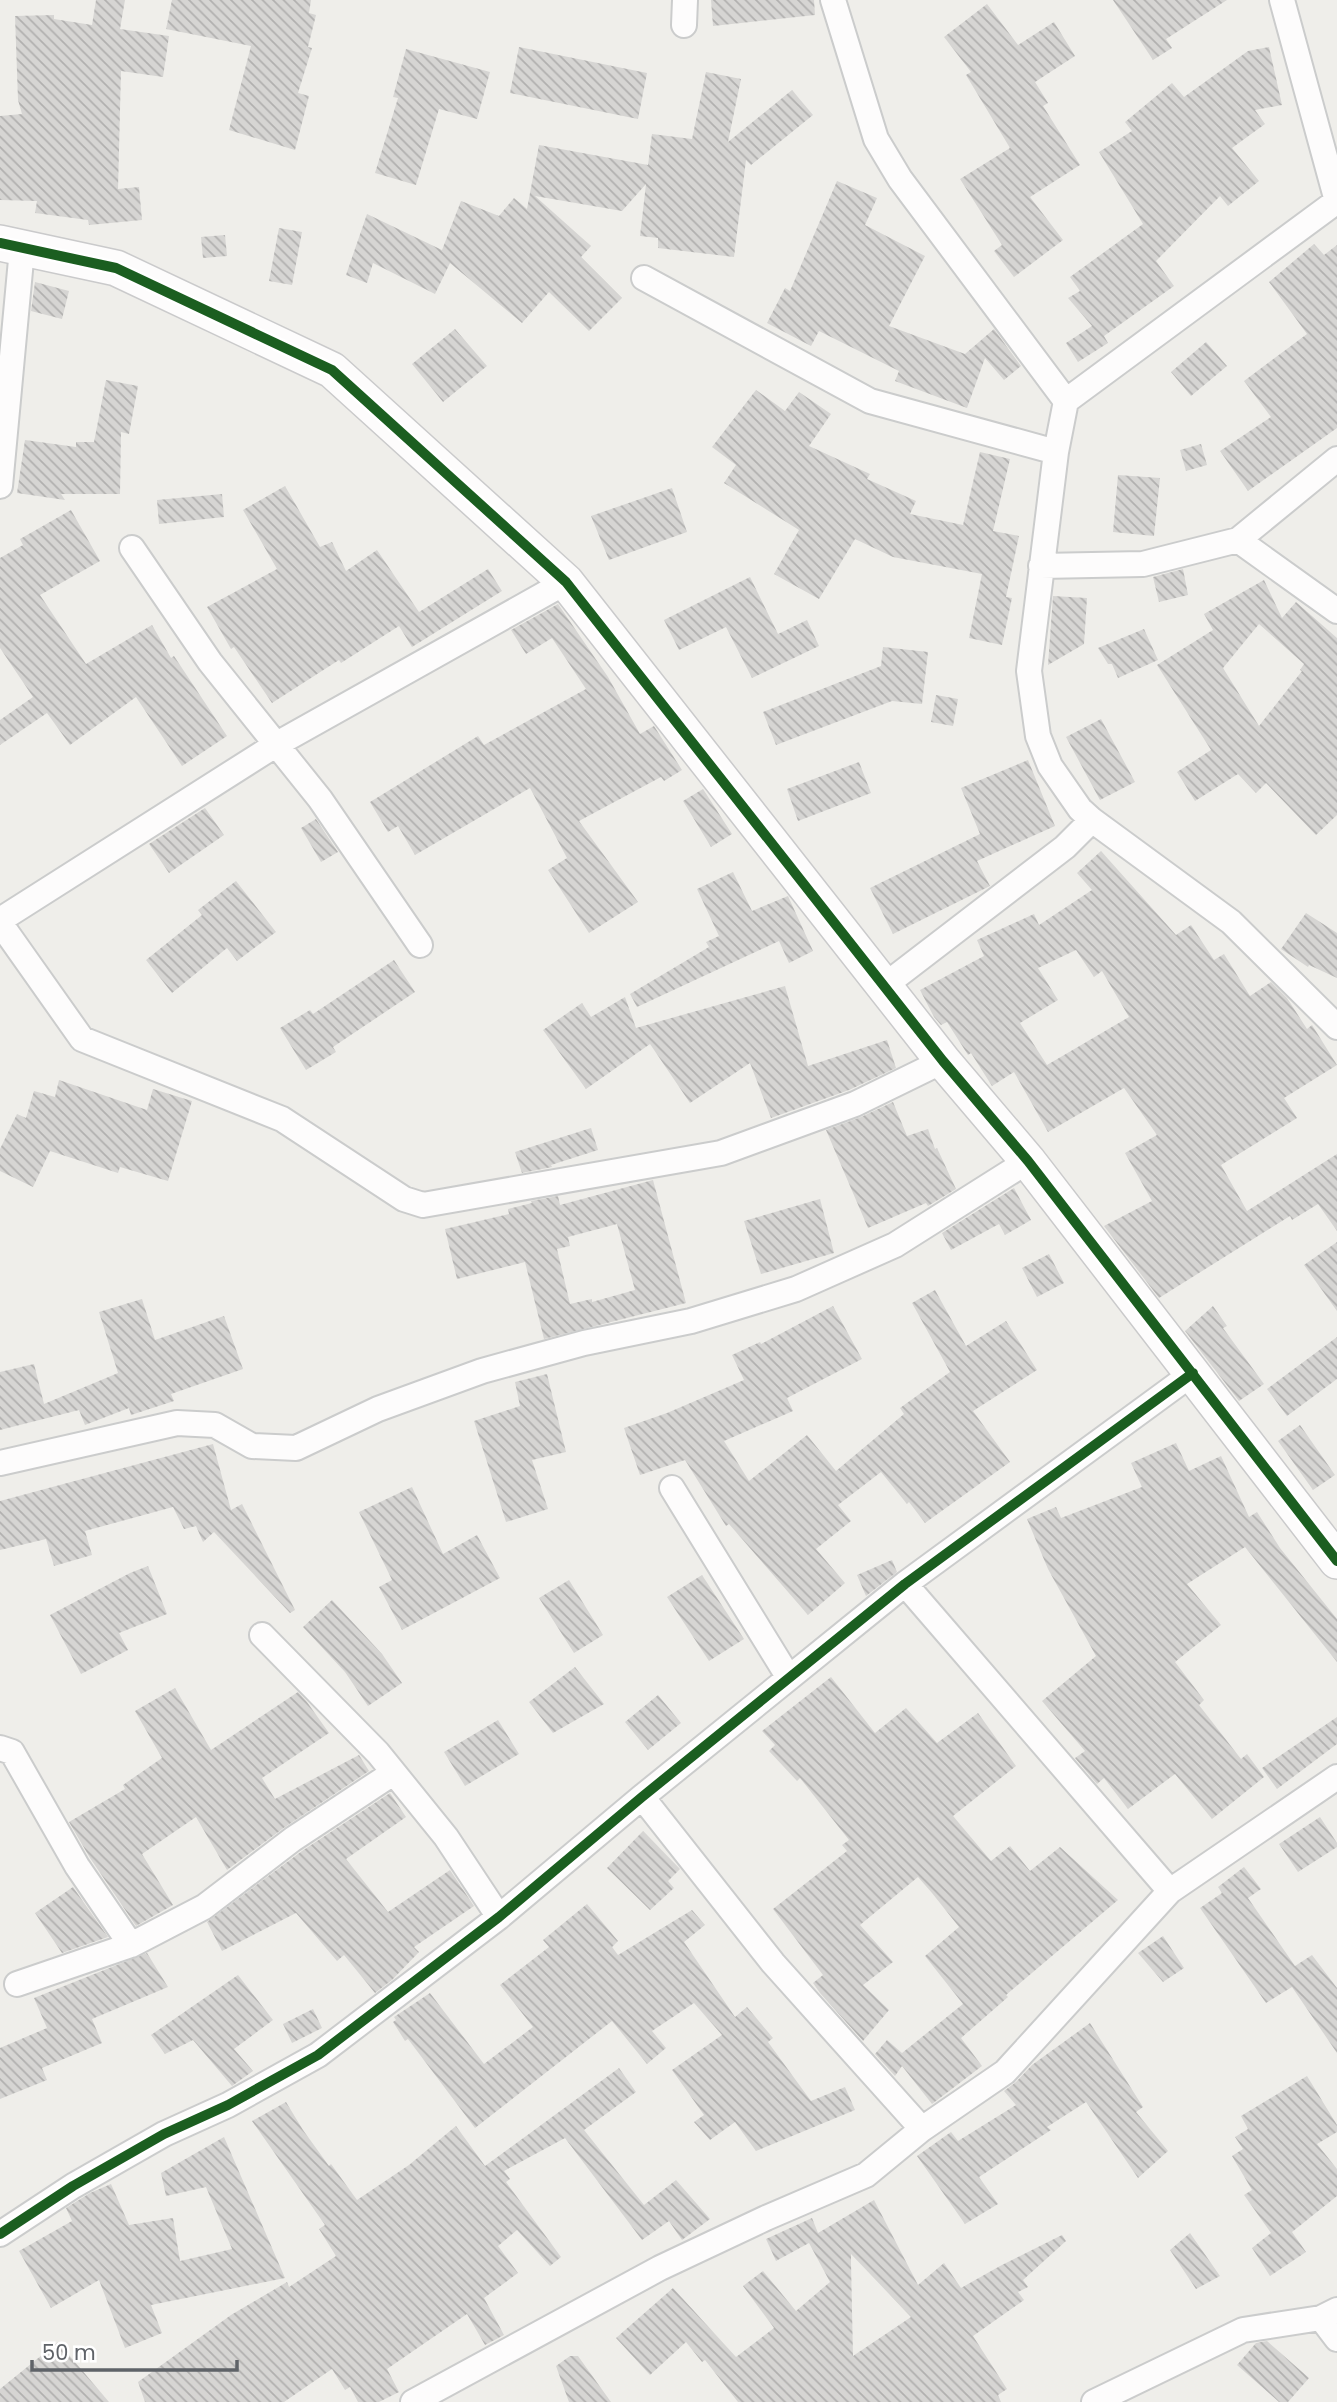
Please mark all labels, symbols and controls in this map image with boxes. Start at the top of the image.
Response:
scale bar [32,2328,236,2372]
text: 50 m [42,2338,96,2367]

